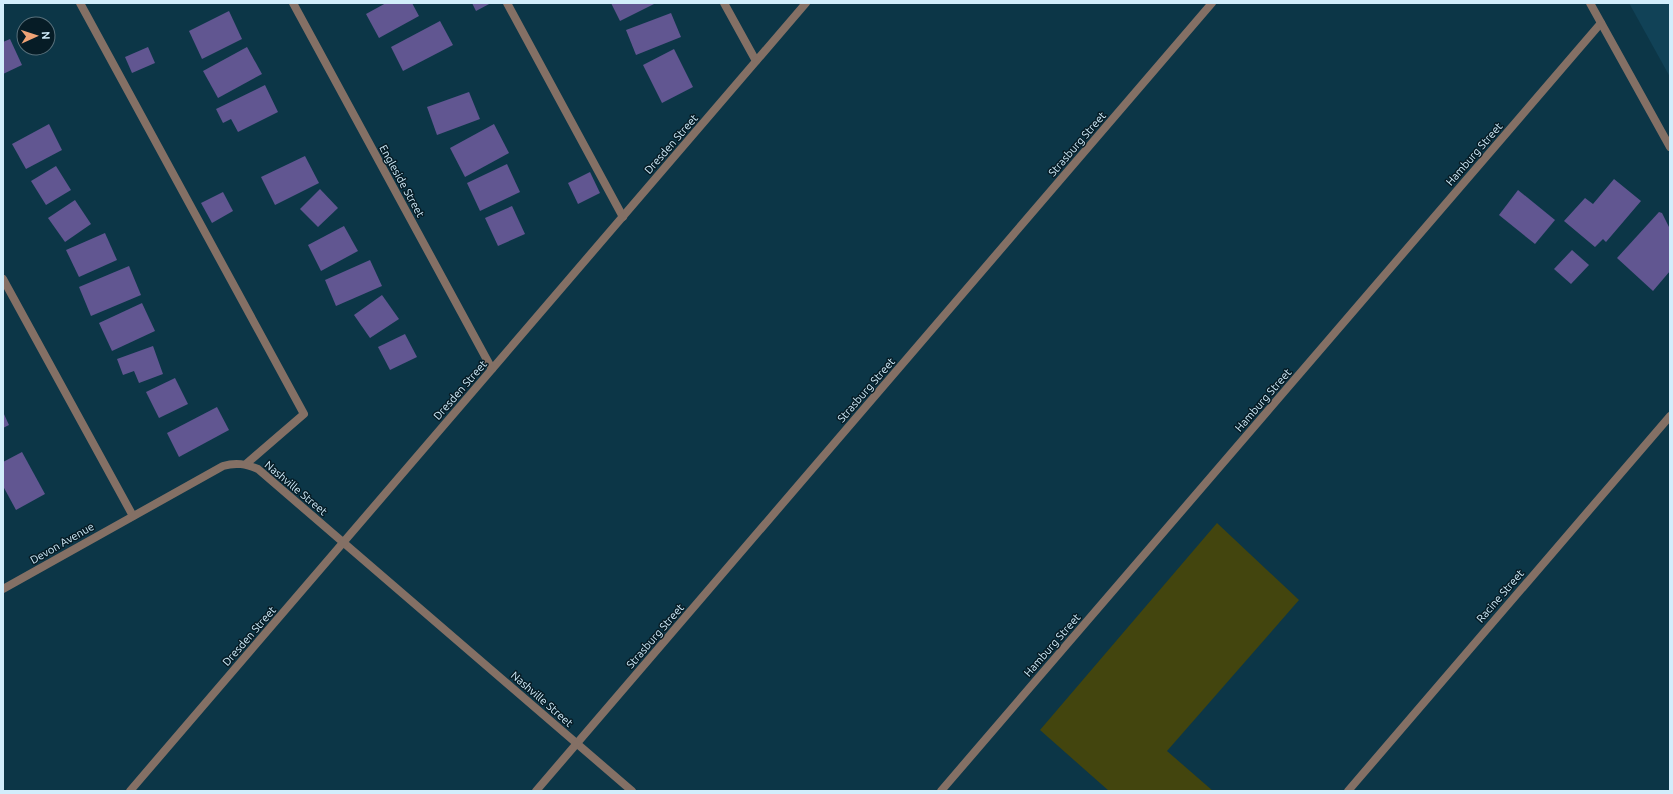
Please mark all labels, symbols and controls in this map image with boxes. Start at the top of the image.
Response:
north arrow [16,16,56,56]
text: N [40,31,52,40]
street label: Strasburg Street [1046,109,1109,179]
street label: Dresden Street [642,111,701,176]
street label: Hamburg Street [1443,120,1505,188]
street label: Engleside Street [377,143,427,220]
street label: Strasburg Street [835,355,898,425]
street label: Dresden Street [431,357,490,422]
street label: Hamburg Street [1232,366,1294,434]
street label: Nashville Street [262,458,330,518]
street label: Devon Avenue [28,520,96,566]
street label: Racine Street [1474,567,1527,625]
street label: Strasburg Street [624,601,687,671]
street label: Dresden Street [220,603,279,668]
street label: Hamburg Street [1021,611,1083,679]
street label: Nashville Street [509,669,576,729]

